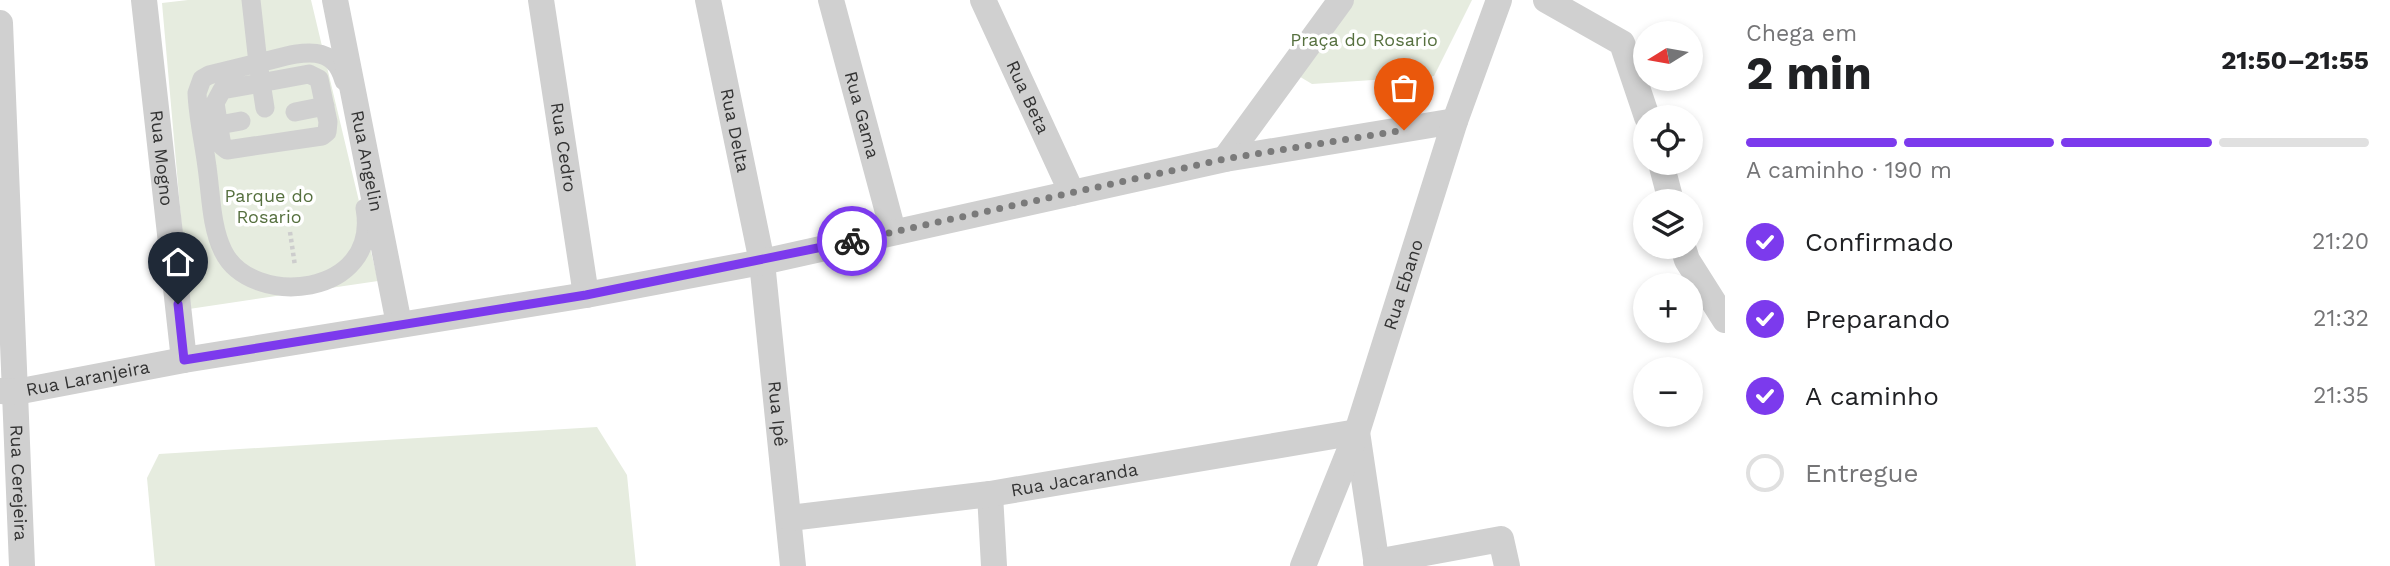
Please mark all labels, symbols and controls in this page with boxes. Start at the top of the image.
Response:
text: Chega em [1746,20,1857,47]
north arrow [1633,21,1703,91]
map controls [1633,21,1703,427]
park label: Praça do Rosario [1290,29,1438,50]
text: 21:50–21:55 [2221,45,2369,75]
text: 2 min [1746,46,1872,100]
street label: Rua Beta [1002,57,1054,137]
pin [1374,58,1434,130]
street label: Rua Gama [841,69,884,161]
icon: bag [1385,69,1423,107]
street label: Rua Delta [716,86,754,174]
street label: Rua Cedro [547,101,581,194]
button: locate [1633,105,1703,175]
street label: Rua Angelin [347,108,388,213]
street label: Rua Mogno [146,109,178,207]
text: A caminho · 190 m [1746,157,1952,184]
park label: Parque do Rosario [224,185,314,227]
button: layers [1633,189,1703,259]
courier [817,206,887,276]
icon: bike [833,222,871,260]
icon: check [1746,223,1784,261]
text: Confirmado [1805,227,1954,257]
text: 21:20 [2312,228,2369,255]
pin [148,232,208,304]
street label: Rua Ebano [1379,237,1427,332]
icon: home [159,243,197,281]
button: + [1633,273,1703,343]
icon: check [1746,300,1784,338]
text: Preparando [1805,304,1950,334]
text: 21:32 [2313,305,2369,332]
street label: Rua Laranjeira [24,356,151,400]
button: − [1633,357,1703,427]
icon: check [1746,377,1784,415]
street label: Rua Ipê [764,380,792,447]
text: A caminho [1805,381,1939,411]
text: 21:35 [2313,382,2369,409]
street label: Rua Cerejeira [6,424,32,541]
street label: Rua Jacaranda [1009,458,1139,500]
text: Entregue [1805,458,1918,488]

